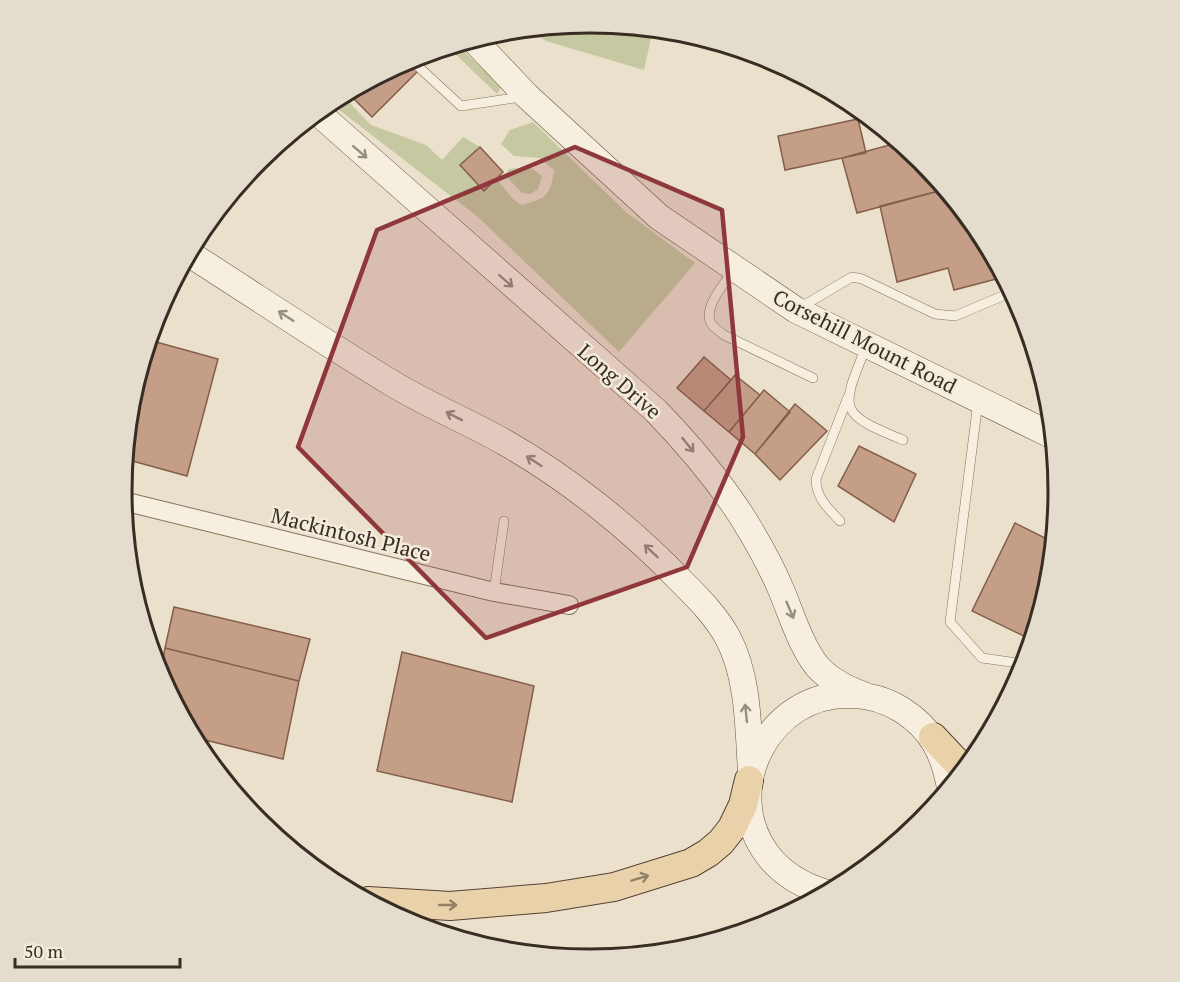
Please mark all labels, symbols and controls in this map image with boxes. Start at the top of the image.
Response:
one-way arrow [352,145,368,158]
one-way arrow [498,274,513,288]
street label: Corsehill Mount Road [768,282,962,400]
one-way arrow [278,309,295,321]
street label: Long Drive [572,337,668,425]
one-way arrow [445,409,463,421]
one-way arrow [681,437,694,453]
one-way arrow [526,455,543,467]
street label: Mackintosh Place [268,501,434,567]
one-way arrow [643,544,658,558]
one-way arrow [785,600,796,619]
one-way arrow [741,704,752,724]
one-way arrow [630,872,649,883]
one-way arrow [437,899,457,911]
scale bar [15,931,180,969]
text: 50 m [24,939,64,963]

